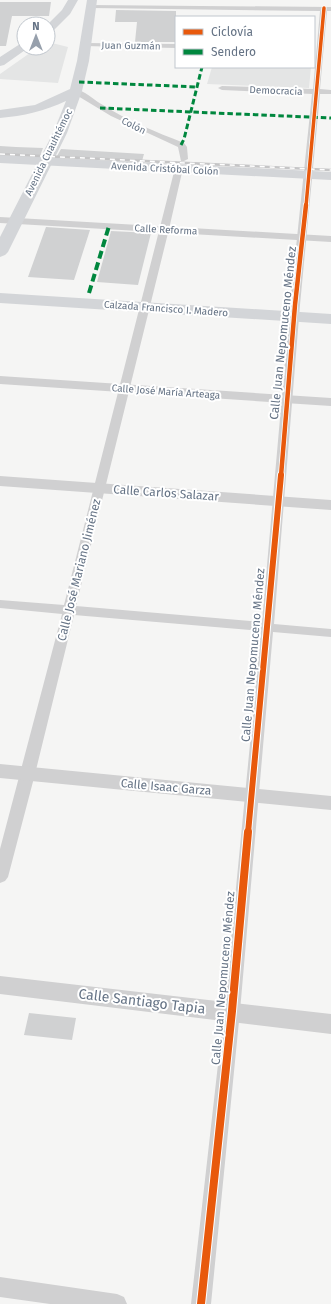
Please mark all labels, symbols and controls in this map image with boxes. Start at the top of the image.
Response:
north arrow [16,16,56,56]
legend [175,16,315,68]
text: N [32,20,40,33]
text: Ciclovía [211,25,253,39]
street label: Juan Guzmán [101,39,161,53]
text: Sendero [211,45,256,59]
street label: Democracia [249,84,303,98]
street label: Avenida Cuauhtémoc [23,107,75,198]
street label: Colón [119,115,148,137]
street label: Avenida Cristóbal Colón [111,160,219,178]
street label: Calle Reforma [134,222,198,238]
street label: Calle Juan Nepomuceno Méndez [267,246,299,420]
street label: Calzada Francisco I. Madero [103,299,229,319]
street label: Calle José María Arteaga [111,381,221,402]
street label: Calle Carlos Salazar [113,482,220,504]
street label: Calle José Mariano Jiménez [55,498,103,642]
street label: Calle Juan Nepomuceno Méndez [238,568,268,742]
street label: Calle Isaac Garza [120,776,212,798]
street label: Calle Juan Nepomuceno Méndez [208,891,238,1065]
street label: Calle Santiago Tapia [78,985,206,1018]

